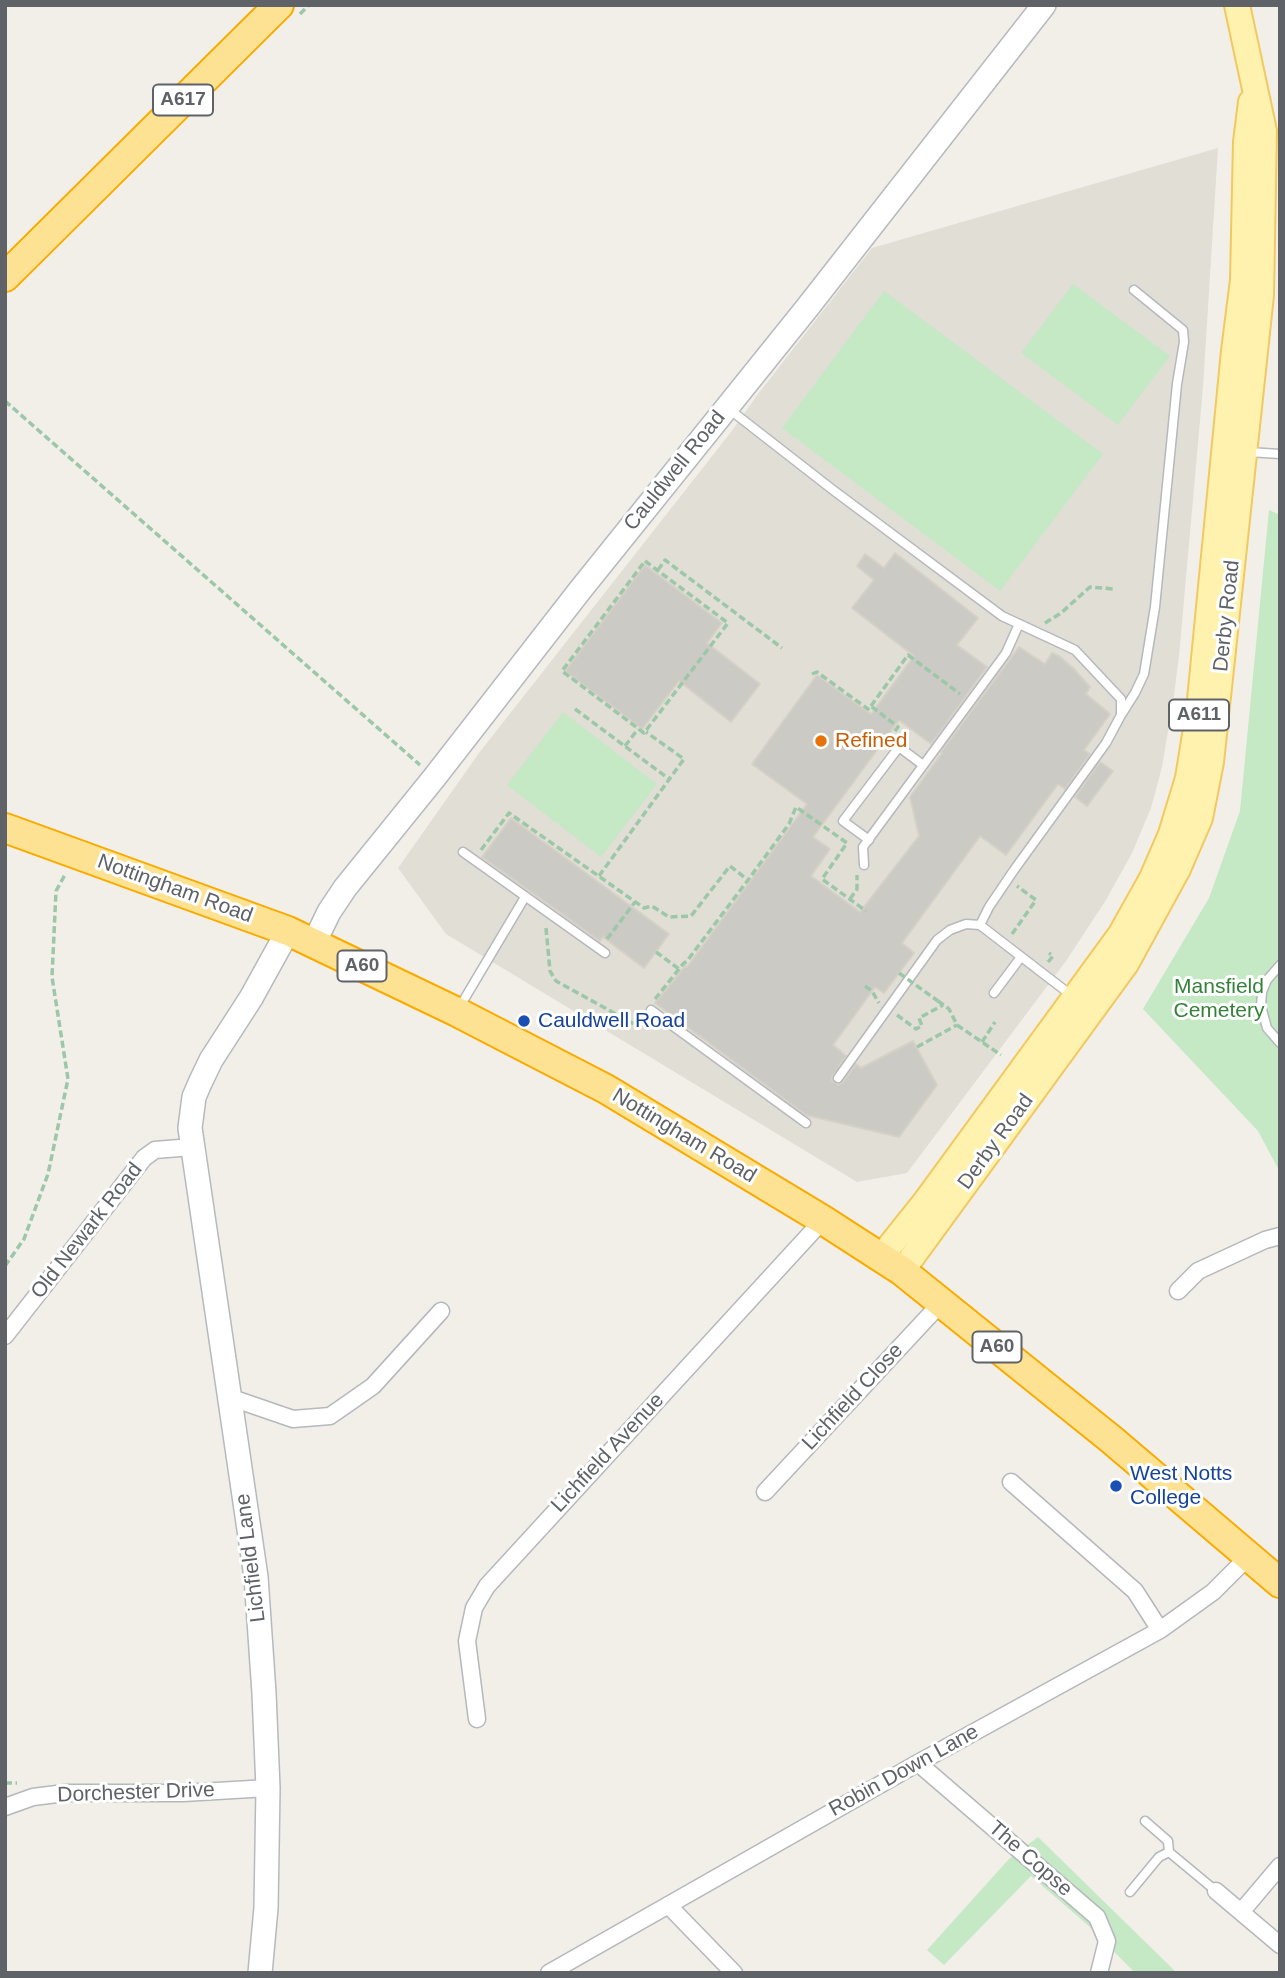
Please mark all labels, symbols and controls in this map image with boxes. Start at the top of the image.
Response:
road number: A617 [153,85,213,116]
street label: Cauldwell Road [619,406,731,536]
street label: Derby Road [1209,559,1245,673]
road number: A611 [1169,700,1229,730]
place label: Refined [835,728,907,754]
marker: Refined [813,733,829,749]
street label: Nottingham Road [94,849,256,929]
road number: A60 [338,950,386,982]
park label: Mansfield Cemetery [1173,974,1265,1024]
place label: Cauldwell Road [538,1008,685,1034]
marker: Cauldwell Road [516,1013,532,1029]
street label: Nottingham Road [607,1083,761,1189]
street label: Derby Road [953,1089,1039,1195]
street label: Old Newark Road [26,1158,148,1304]
road number: A60 [972,1331,1021,1362]
street label: Lichfield Close [797,1338,909,1456]
street label: Lichfield Avenue [546,1388,670,1518]
place label: West Notts College [1130,1461,1232,1511]
marker: West Notts College [1108,1478,1124,1494]
street label: Lichfield Lane [231,1492,271,1624]
street label: Robin Down Lane [825,1720,983,1822]
street label: Dorchester Drive [57,1778,215,1808]
street label: The Copse [983,1816,1077,1902]

